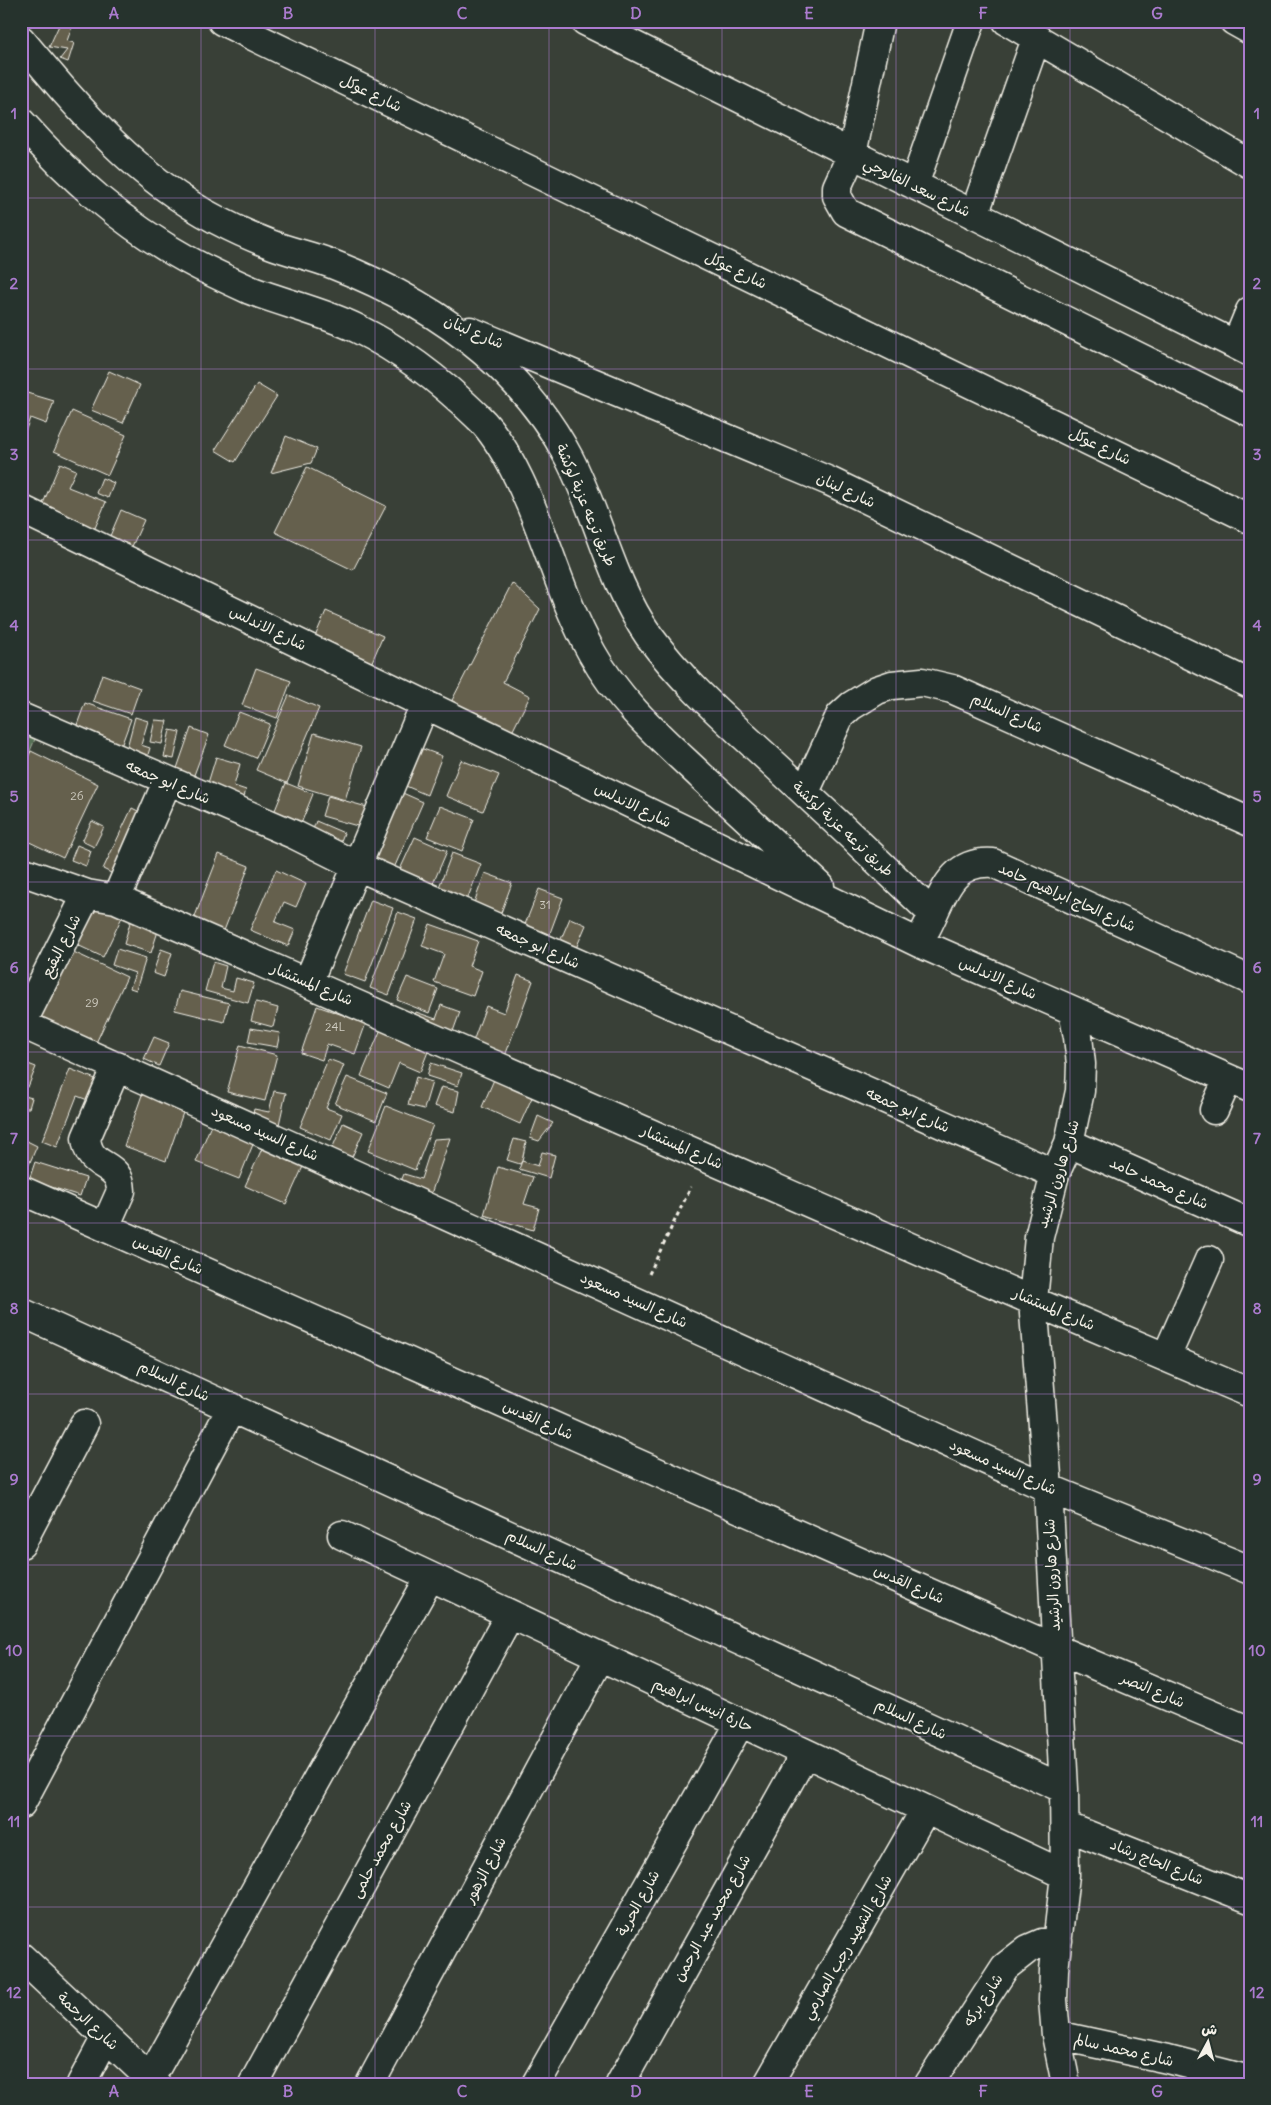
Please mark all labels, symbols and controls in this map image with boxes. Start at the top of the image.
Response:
text: A [109,3,119,23]
text: B [283,3,294,23]
text: C [457,3,468,23]
text: D [630,3,642,23]
text: E [804,3,814,23]
text: F [978,3,988,23]
text: G [1151,3,1163,23]
street label: شارع عوكل [337,69,405,117]
text: 1 [11,103,17,123]
text: 1 [1254,103,1260,123]
street label: شارع سعد الفالوجي [859,152,974,224]
street label: شارع عوكل [702,246,770,294]
text: 2 [10,273,19,293]
text: 2 [1253,273,1262,293]
street label: شارع لبنان [441,311,507,353]
street label: شارع عوكل [1066,422,1134,470]
street label: طريق ترعه عزبة لوكشة [551,441,621,569]
text: 3 [9,444,19,464]
text: 3 [1252,444,1262,464]
street label: شارع لبنان [813,468,879,512]
street label: شارع الاندلس [226,601,310,655]
text: 4 [9,615,19,635]
text: 4 [1252,615,1262,635]
street label: شارع السلام [968,688,1046,739]
street label: شارع ابو جمعه [123,755,213,809]
street label: طريق ترعه عزبة لوكشة [788,777,898,881]
street label: شارع الاندلس [591,778,675,832]
text: 5 [9,786,19,806]
text: 5 [1252,786,1262,806]
house number: 26 [70,788,84,803]
street label: شارع الحاج ابراهيم حامد [995,858,1139,938]
house number: 31 [539,897,551,912]
street label: شارع البقيع [37,911,86,981]
street label: شارع ابو جمعه [493,919,583,973]
street label: شارع الاندلس [956,952,1040,1004]
text: 6 [9,957,19,977]
street label: شارع المستشار [267,957,356,1010]
text: 6 [1252,957,1262,977]
house number: 29 [85,995,99,1010]
house number: 24L [325,1019,345,1034]
street label: شارع ابو جمعه [863,1083,953,1137]
street label: شارع السيد مسعود [208,1100,322,1166]
street label: شارع هارون الرشيد [1032,1117,1084,1231]
street label: شارع المستشار [637,1120,726,1174]
text: 7 [10,1128,18,1148]
text: 7 [1253,1128,1261,1148]
street label: شارع محمد حامد [1107,1152,1211,1214]
street label: شارع القدس [130,1231,206,1279]
street label: شارع السيد مسعود [577,1267,691,1333]
street label: شارع المستشار [1009,1282,1098,1335]
text: 8 [9,1298,19,1318]
text: 8 [1252,1298,1262,1318]
street label: شارع السلام [135,1356,213,1407]
street label: شارع القدس [500,1396,576,1444]
street label: شارع السيد مسعود [946,1434,1060,1500]
text: 9 [9,1469,19,1489]
text: 9 [1252,1469,1262,1489]
street label: شارع هارون الرشيد [1039,1518,1065,1632]
street label: شارع السلام [503,1525,581,1576]
street label: شارع القدس [871,1560,947,1608]
text: 10 [6,1640,22,1660]
text: 10 [1249,1640,1265,1660]
street label: شارع النصر [1116,1667,1188,1712]
street label: حارة انيس ابراهيم [649,1673,756,1739]
street label: شارع السلام [872,1694,950,1745]
street label: شارع محمد حلمى [346,1797,416,1901]
text: 11 [8,1811,20,1831]
text: 11 [1251,1811,1263,1831]
street label: شارع الزهور [459,1833,511,1908]
street label: شارع الحاج رشاد [1107,1834,1207,1890]
street label: شارع محمد عبد الرحمن [669,1851,755,1985]
street label: شارع الحرية [612,1866,664,1940]
street label: شارع الشهيد رجب الصارمي [797,1871,899,2025]
street label: شارع بركه [959,1970,1007,2030]
text: 12 [6,1982,22,2002]
text: 12 [1249,1982,1265,2002]
street label: شارع الرحمة [53,1987,123,2055]
north arrow [1184,2018,1234,2068]
text: ش [1201,2019,1218,2039]
street label: شارع محمد سالم [1072,2029,1176,2072]
text: A [109,2081,119,2101]
text: B [283,2081,294,2101]
text: C [457,2081,468,2101]
text: D [630,2081,642,2101]
text: E [804,2081,814,2101]
text: F [978,2081,988,2101]
text: G [1151,2081,1163,2101]

